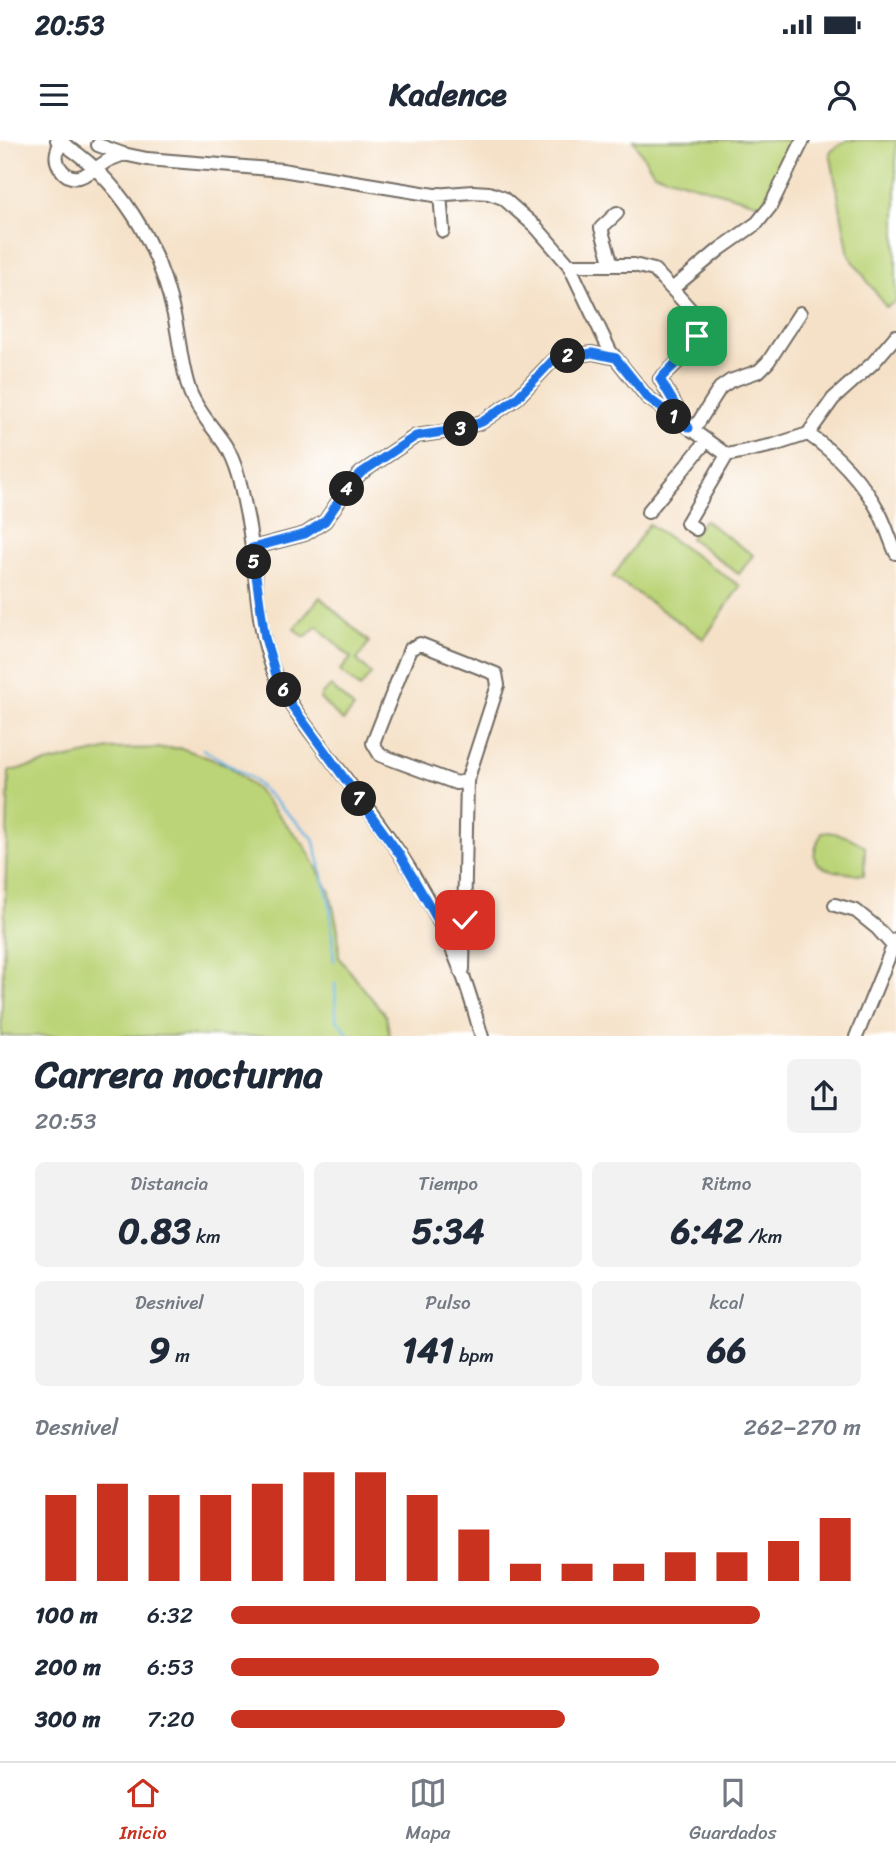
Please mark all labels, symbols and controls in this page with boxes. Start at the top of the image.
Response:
text: 20:53 [35,2,104,48]
text: Kadence [389,66,507,123]
icon: menu [35,76,73,114]
icon: person [823,76,861,114]
pin [667,306,727,366]
icon: arrive [678,317,716,355]
pin: 2 [550,338,586,374]
text: 2 [562,339,573,372]
pin: 1 [656,400,692,434]
text: 1 [669,400,678,433]
pin: 3 [444,412,478,446]
text: 3 [455,412,466,445]
pin: 4 [330,472,364,506]
text: 4 [341,472,352,505]
pin: 5 [236,544,272,580]
text: 5 [248,545,259,578]
pin: 6 [266,672,302,708]
text: 6 [278,673,289,706]
pin: 7 [342,782,376,816]
text: 7 [353,782,364,815]
pin [435,890,495,950]
icon: check [446,901,484,939]
text: Carrera nocturna [35,1041,323,1108]
button: share [787,1059,861,1133]
text: 20:53 [35,1101,96,1142]
text: Distancia [130,1167,208,1200]
text: Tiempo [418,1167,478,1200]
text: Ritmo [702,1167,751,1200]
text: 0.83 [118,1200,191,1262]
text: 5:34 [411,1200,485,1262]
text: 6:42 [671,1200,743,1262]
text: km [191,1220,221,1253]
text: /km [743,1220,782,1253]
text: Desnivel [135,1286,204,1319]
text: Pulso [425,1286,471,1319]
text: kcal [709,1286,744,1319]
text: 9 [149,1319,170,1381]
text: 141 [402,1319,454,1381]
text: 66 [707,1319,747,1381]
text: m [170,1339,190,1372]
text: bpm [454,1339,494,1372]
text: Desnivel [35,1407,118,1448]
text: 262–270 m [744,1407,861,1448]
text: 100 m [35,1595,98,1636]
text: 6:32 [147,1595,193,1636]
text: 200 m [35,1647,101,1688]
text: 6:53 [147,1647,194,1688]
text: 300 m [35,1699,100,1740]
text: 7:20 [147,1699,195,1740]
tab: Inicio [119,1774,167,1849]
tab: Mapa [406,1774,450,1849]
tab: Guardados [689,1774,777,1849]

